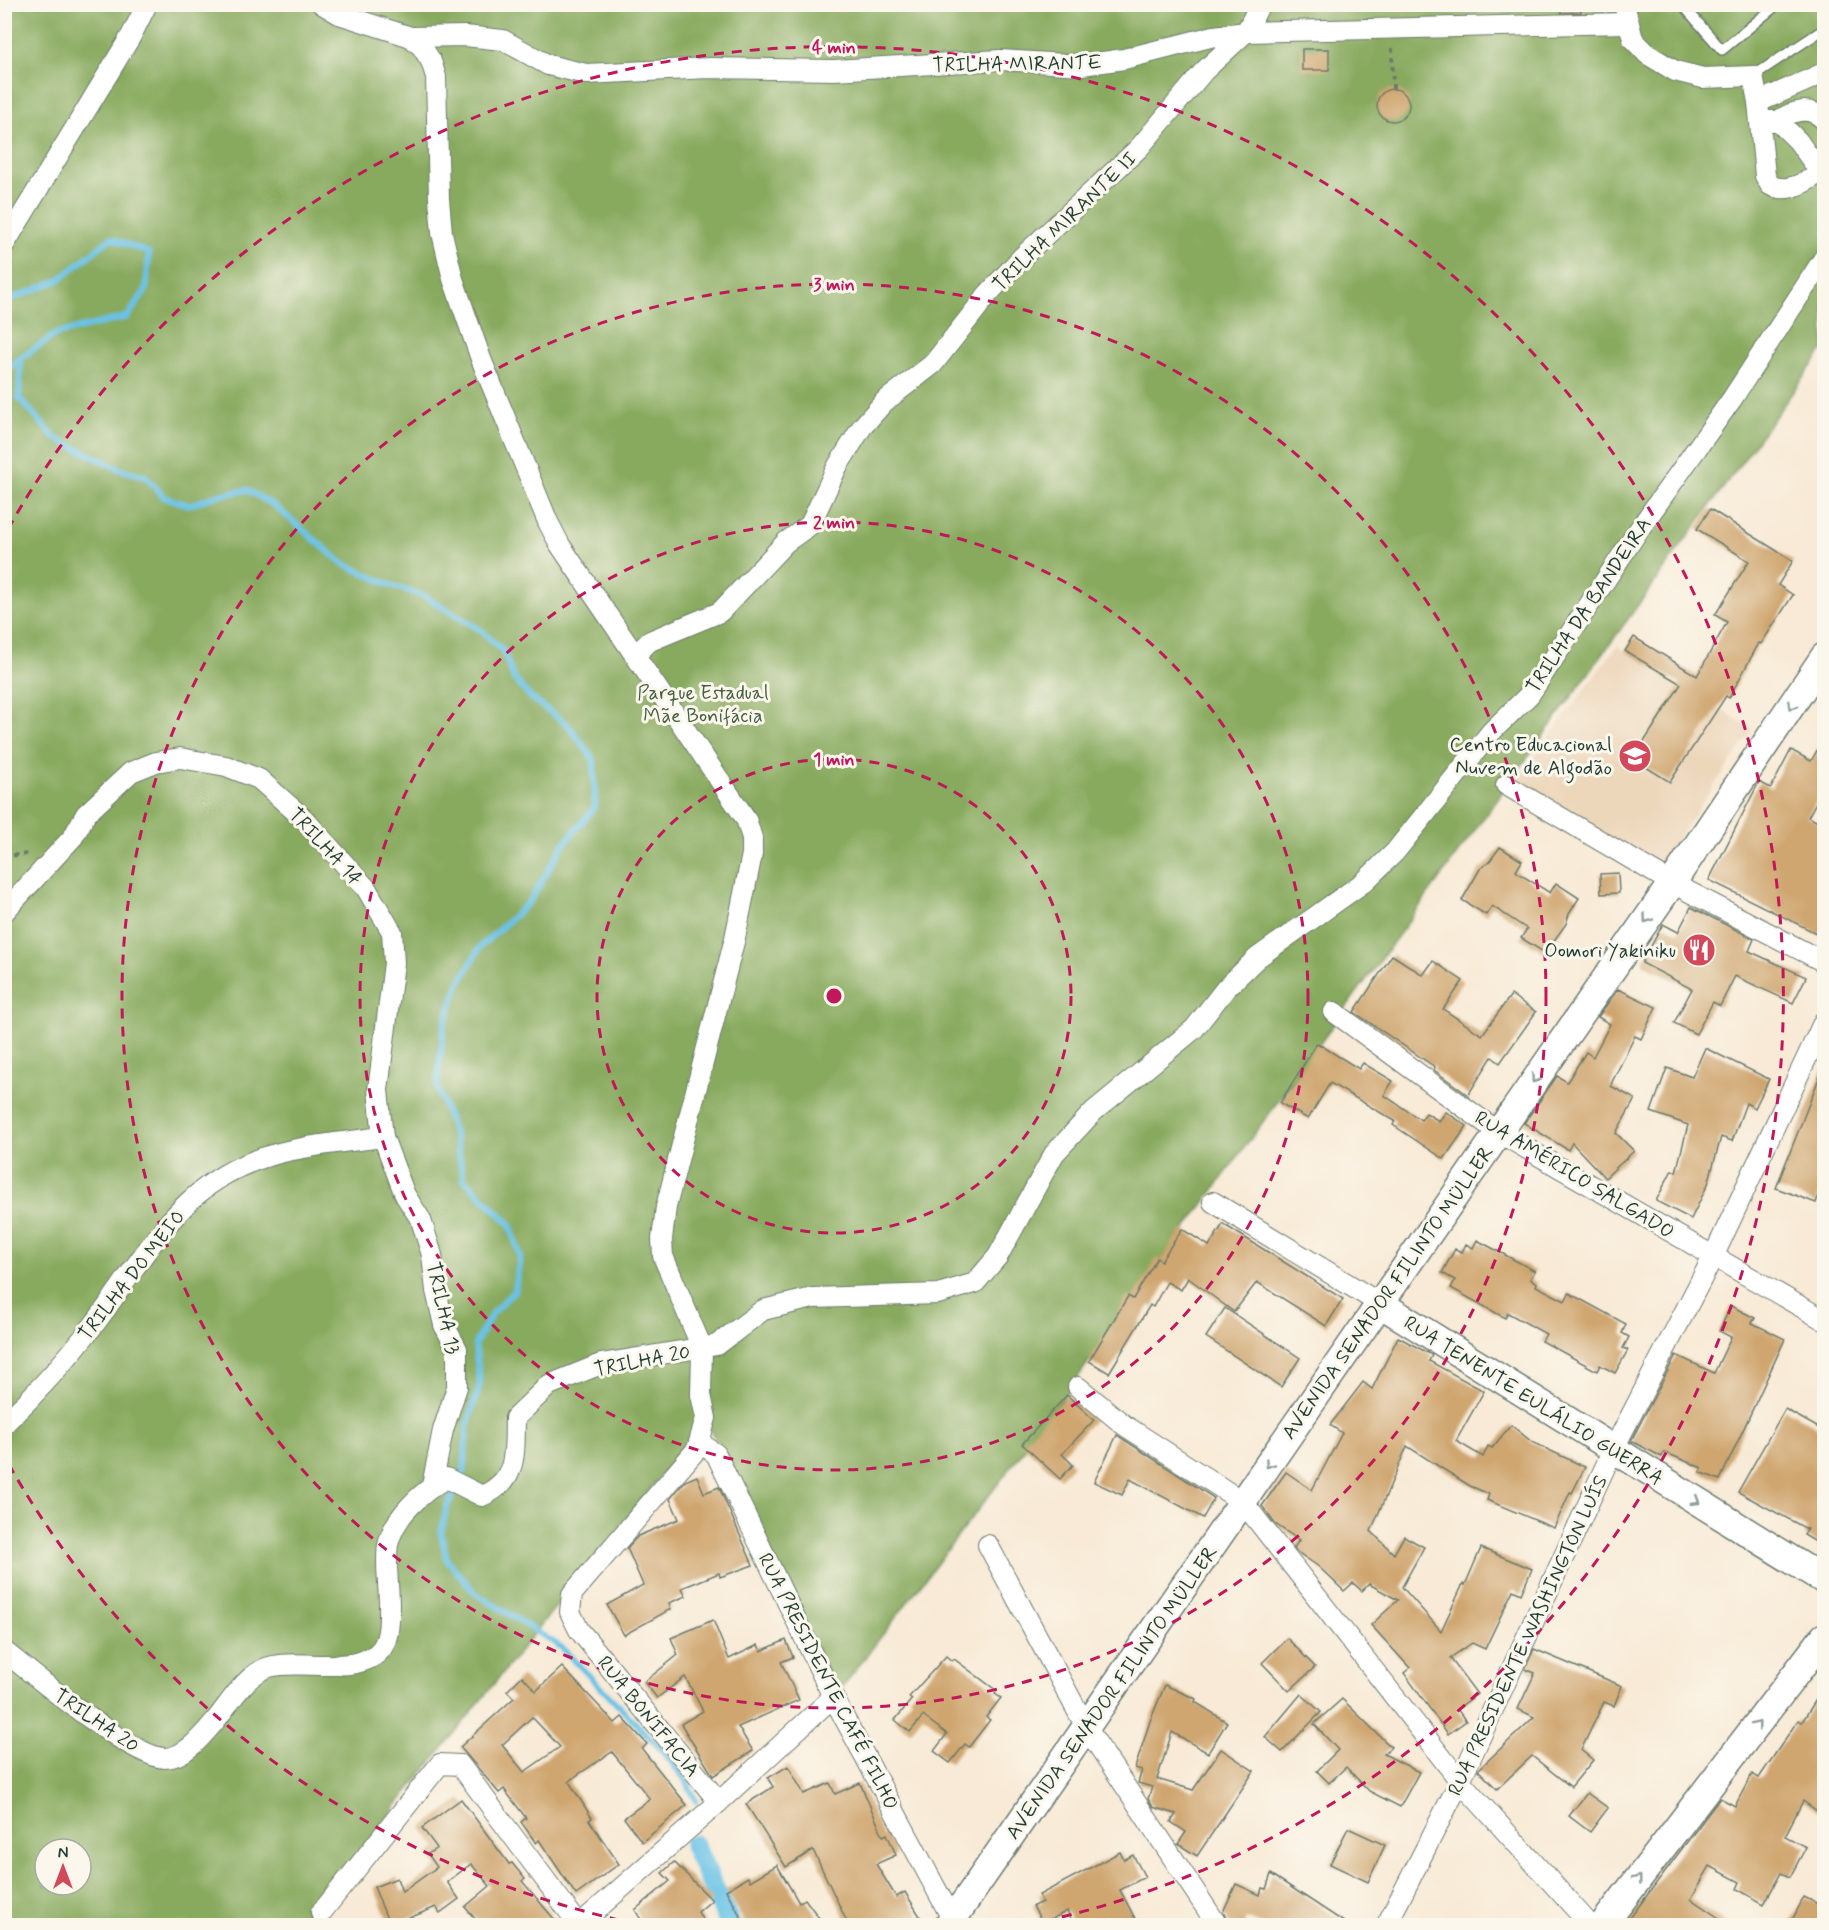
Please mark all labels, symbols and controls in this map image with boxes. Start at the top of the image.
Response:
text: 4 min [812,36,856,60]
street label: TRILHA MIRANTE [932,50,1102,79]
street label: TRILHA MIRANTE II [987,146,1143,298]
text: 3 min [813,273,855,297]
text: 2 min [813,511,855,535]
street label: TRILHA DA BANDEIRA [1520,513,1658,699]
park label: Parque Estadual Mãe Bonifácia [637,680,769,730]
one-way arrow [1788,699,1799,710]
place label: Centro Educacional Nuvem de Algodão [1450,732,1612,784]
school or university icon: Centro Educacional Nuvem de Algodão [1617,738,1653,774]
text: 1 min [813,748,855,772]
street label: TRILHA 14 [282,802,368,892]
one-way arrow [1643,913,1654,924]
restaurant icon: Oomori Yakiniku [1681,932,1717,968]
place label: Oomori Yakiniku [1544,938,1676,965]
centre of rings [824,986,844,1006]
one-way arrow [1531,1072,1542,1083]
street label: RUA AMÉRICO SALGADO [1469,1105,1679,1246]
street label: AVENIDA SENADOR FILINTO MÜLLER [1276,1140,1501,1445]
street label: TRILHA DO MEIO [73,1205,192,1347]
street label: TRILHA 13 [419,1260,466,1357]
street label: RUA TENENTE EULÁLIO GUERRA [1398,1310,1668,1493]
street label: TRILHA 20 [592,1339,693,1384]
one-way arrow [1265,1457,1276,1468]
street label: RUA PRESIDENTE WASHINGTON LUÍS [1442,1471,1615,1800]
one-way arrow [1690,1494,1700,1505]
street label: AVENIDA SENADOR FILINTO MÜLLER [1000,1540,1225,1845]
street label: RUA PRESIDENTE CAFÉ FILHO [751,1549,904,1815]
street label: RUA BONIFACIA [590,1651,705,1783]
street label: TRILHA 20 [48,1683,144,1760]
one-way arrow [1749,1721,1760,1732]
north arrow [33,1837,93,1897]
text: N [58,1843,68,1864]
one-way arrow [1630,1875,1641,1886]

